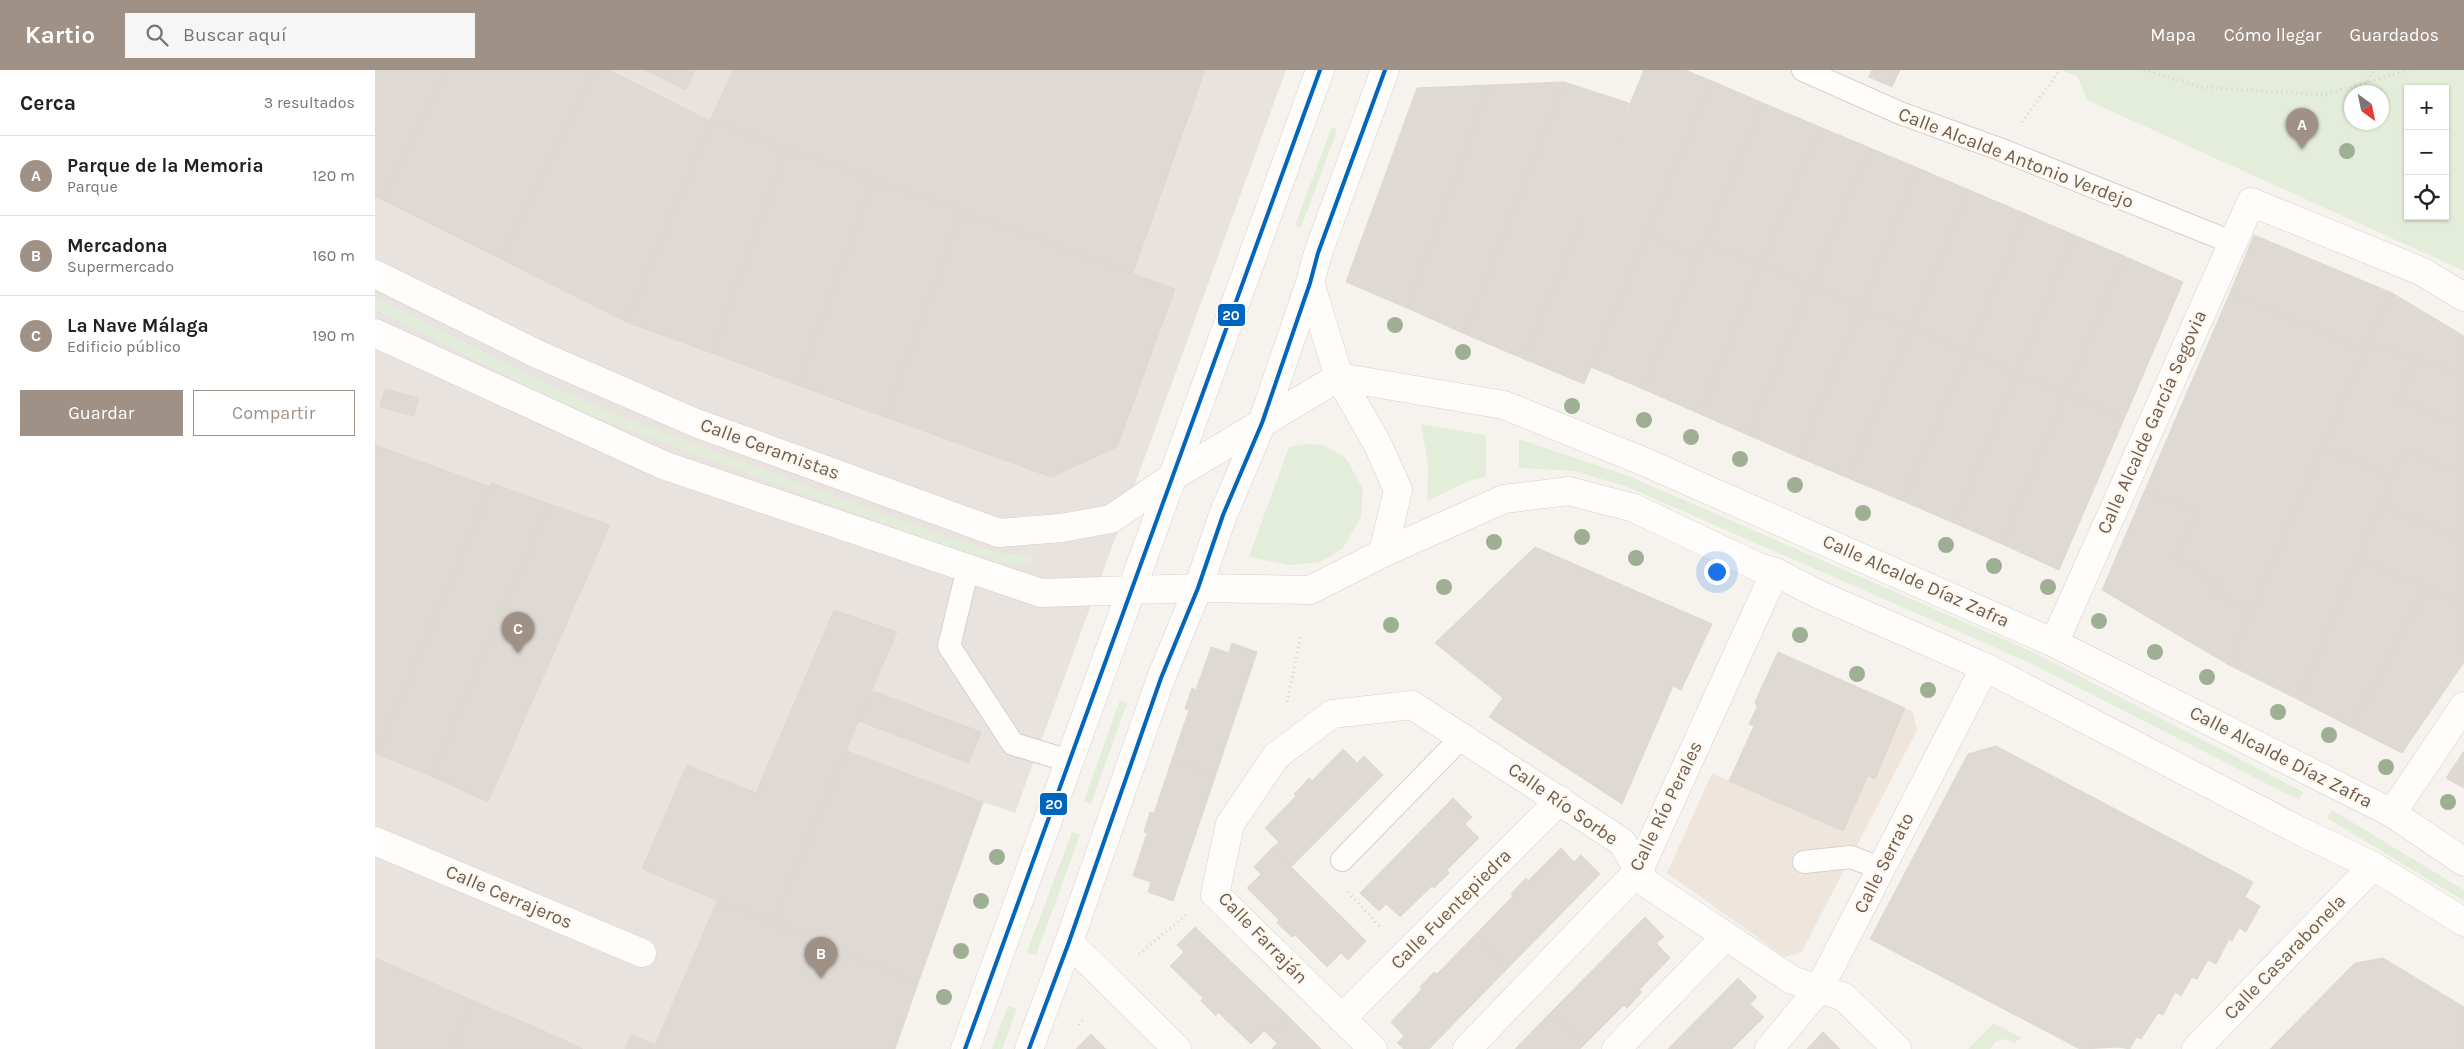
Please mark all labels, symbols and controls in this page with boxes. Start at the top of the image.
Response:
search box [125,13,475,58]
text: Kartio [25,21,95,49]
icon: search [143,21,171,49]
text: Buscar aquí [183,24,287,46]
text: Mapa [2150,24,2196,46]
text: Cómo llegar [2224,24,2322,46]
text: Guardados [2350,24,2439,46]
north arrow [2344,85,2389,130]
map controls [2404,85,2449,220]
button: + [2404,85,2449,130]
text: Cerca [20,91,76,115]
text: 3 resultados [264,93,355,112]
street label: Calle Alcalde Antonio Verdejo [1895,103,2137,213]
pin: A [2286,108,2318,149]
button: − [2404,130,2449,175]
text: Parque de la Memoria [67,155,264,177]
text: A [31,166,41,185]
text: 120 m [312,166,355,185]
button: locate [2404,175,2449,220]
text: Parque [67,177,118,196]
text: Mercadona [67,235,168,257]
text: B [31,246,41,265]
text: 160 m [312,246,355,265]
text: Supermercado [67,257,174,276]
line badge: 20 [1217,303,1246,327]
text: 20 [1222,307,1240,324]
street label: Calle Alcalde García Segovia [2093,307,2211,537]
text: La Nave Málaga [67,315,209,337]
text: C [31,326,41,345]
text: 190 m [312,326,355,345]
text: Edificio público [67,337,181,356]
button: Guardar [20,390,183,436]
button: Compartir [193,390,355,436]
street label: Calle Ceramistas [697,414,843,484]
street label: Calle Alcalde Díaz Zafra [1819,530,2013,632]
your location [1704,559,1730,585]
pin: C [502,612,534,653]
street label: Calle Alcalde Díaz Zafra [2186,701,2376,813]
street label: Calle Río Perales [1625,737,1707,875]
street label: Calle Río Sorbe [1504,758,1622,850]
line badge: 20 [1039,792,1068,816]
text: 20 [1045,796,1063,813]
street label: Calle Serrato [1849,809,1919,917]
street label: Calle Fuentepiedra [1386,844,1516,974]
street label: Calle Cerrajeros [442,860,576,934]
street label: Calle Farraján [1214,888,1312,988]
street label: Calle Casarabonela [2220,890,2350,1024]
pin: B [805,937,837,978]

